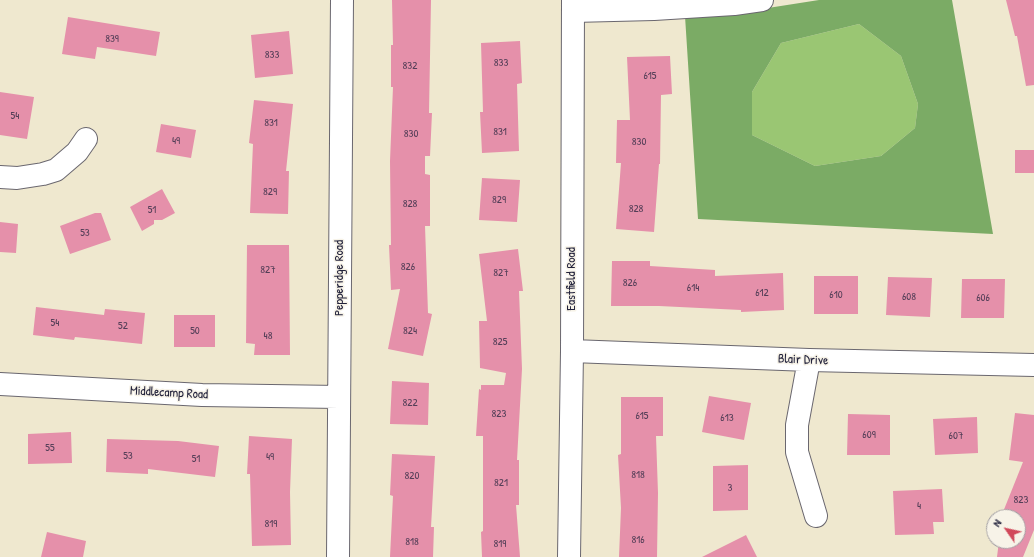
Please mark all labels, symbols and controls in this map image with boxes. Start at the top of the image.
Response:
house number: 839 [105,32,119,46]
house number: 833 [265,48,279,62]
house number: 833 [494,56,508,70]
house number: 832 [403,59,417,73]
house number: 615 [643,69,657,83]
house number: 54 [11,109,19,123]
house number: 831 [264,116,278,130]
house number: 831 [493,125,507,139]
house number: 830 [404,127,418,141]
house number: 49 [172,134,180,148]
house number: 830 [632,135,646,149]
house number: 829 [263,185,277,199]
house number: 829 [492,193,506,207]
house number: 828 [403,197,417,211]
house number: 828 [629,202,643,216]
house number: 51 [148,203,156,217]
house number: 53 [80,226,90,240]
street label: Pepperidge Road [332,240,348,316]
street label: Eastfield Road [564,247,580,311]
house number: 826 [401,260,415,274]
house number: 827 [260,263,276,277]
house number: 827 [493,266,509,280]
house number: 826 [623,276,637,290]
house number: 614 [687,281,699,295]
house number: 612 [755,286,769,300]
house number: 610 [829,288,843,302]
house number: 608 [902,290,916,304]
house number: 606 [976,291,990,305]
house number: 54 [51,316,59,330]
house number: 52 [118,319,128,333]
house number: 50 [190,324,200,338]
house number: 824 [403,324,417,338]
house number: 48 [264,329,272,343]
house number: 825 [493,335,507,349]
street label: Blair Drive [777,351,829,369]
street label: Middlecamp Road [130,383,208,403]
house number: 822 [402,396,418,410]
house number: 823 [492,407,506,421]
house number: 615 [635,409,649,423]
house number: 613 [720,411,734,425]
house number: 609 [862,428,876,442]
house number: 607 [949,429,963,443]
house number: 55 [45,441,55,455]
house number: 53 [123,449,133,463]
house number: 49 [266,450,274,464]
house number: 51 [192,452,200,466]
house number: 818 [631,468,645,482]
house number: 820 [405,469,419,483]
house number: 821 [494,476,508,490]
house number: 3 [728,481,732,495]
house number: 823 [1014,493,1028,507]
house number: 4 [917,499,921,513]
north arrow [986,509,1026,549]
house number: 819 [265,517,277,531]
text: N [989,517,1004,529]
house number: 816 [631,533,645,547]
house number: 818 [405,535,419,549]
house number: 819 [494,537,506,551]

